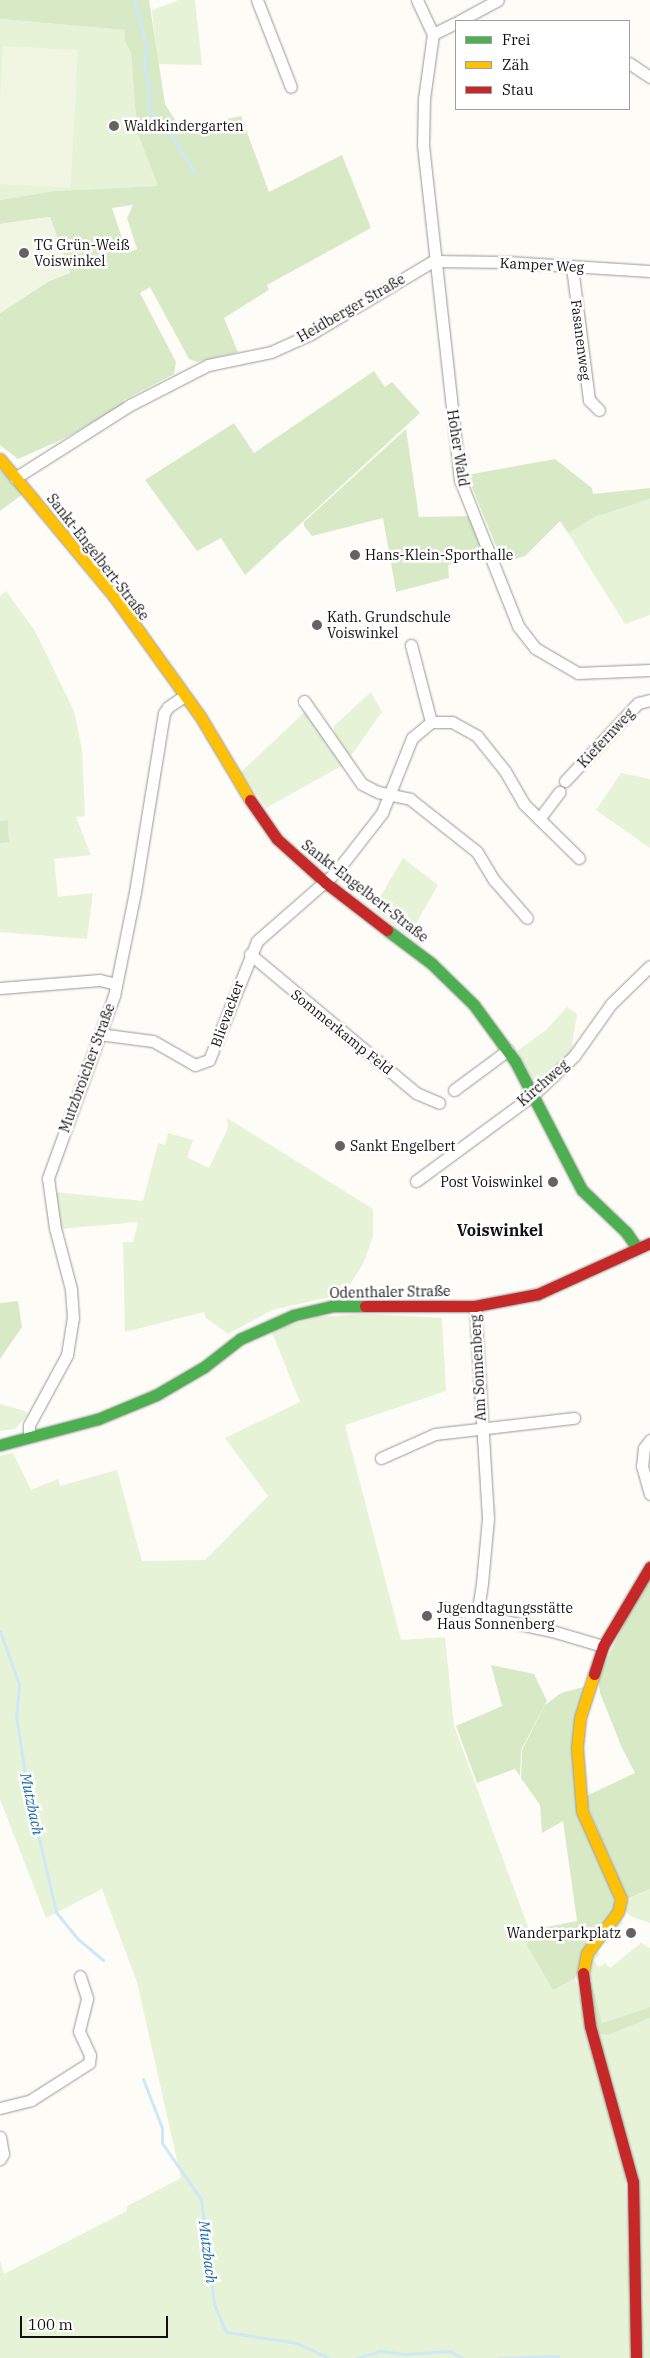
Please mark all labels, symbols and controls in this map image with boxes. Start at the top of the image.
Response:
legend [455,20,630,110]
text: Frei [502,30,530,49]
text: Zäh [502,55,529,74]
text: Stau [502,80,534,99]
place label: Waldkindergarten [124,118,244,134]
marker: Waldkindergarten [108,120,120,132]
place label: TG Grün-Weiß Voiswinkel [34,237,130,270]
marker: TG Grün-Weiß Voiswinkel [18,247,30,259]
street label: Kamper Weg [499,254,585,276]
street label: Heidberger Straße [294,270,408,346]
street label: Fasanenweg [568,299,594,381]
street label: Hoher Wald [444,408,472,488]
street label: Sankt-Engelbert-Straße [43,490,153,624]
place label: Hans-Klein-Sporthalle [365,547,513,563]
marker: Hans-Klein-Sporthalle [349,549,361,561]
place label: Kath. Grundschule Voiswinkel [327,609,451,642]
marker: Kath. Grundschule Voiswinkel [311,619,323,631]
street label: Kiefernweg [574,705,638,771]
street label: Sankt-Engelbert-Straße [298,836,432,946]
street label: Blievacker [207,979,247,1049]
street label: Sommerkamp Feld [288,986,396,1078]
street label: Mutzbroicher Straße [56,1001,118,1135]
street label: Kirchweg [514,1056,572,1110]
place label: Sankt Engelbert [350,1138,456,1154]
marker: Sankt Engelbert [334,1140,346,1152]
place label: Post Voiswinkel [440,1174,543,1190]
marker: Post Voiswinkel [547,1176,559,1188]
district label: Voiswinkel [457,1220,543,1240]
street label: Odenthaler Straße [329,1283,451,1301]
street label: Am Sonnenberg [467,1314,489,1422]
place label: Jugendtagungsstätte Haus Sonnenberg [437,1600,573,1632]
marker: Jugendtagungsstätte Haus Sonnenberg [421,1610,433,1622]
water label: Mutzbach [17,1771,47,1837]
place label: Wanderparkplatz [506,1925,621,1941]
marker: Wanderparkplatz [625,1927,637,1939]
water label: Mutzbach [195,2220,221,2284]
scale bar [22,2306,170,2338]
text: 100 m [28,2315,73,2334]

